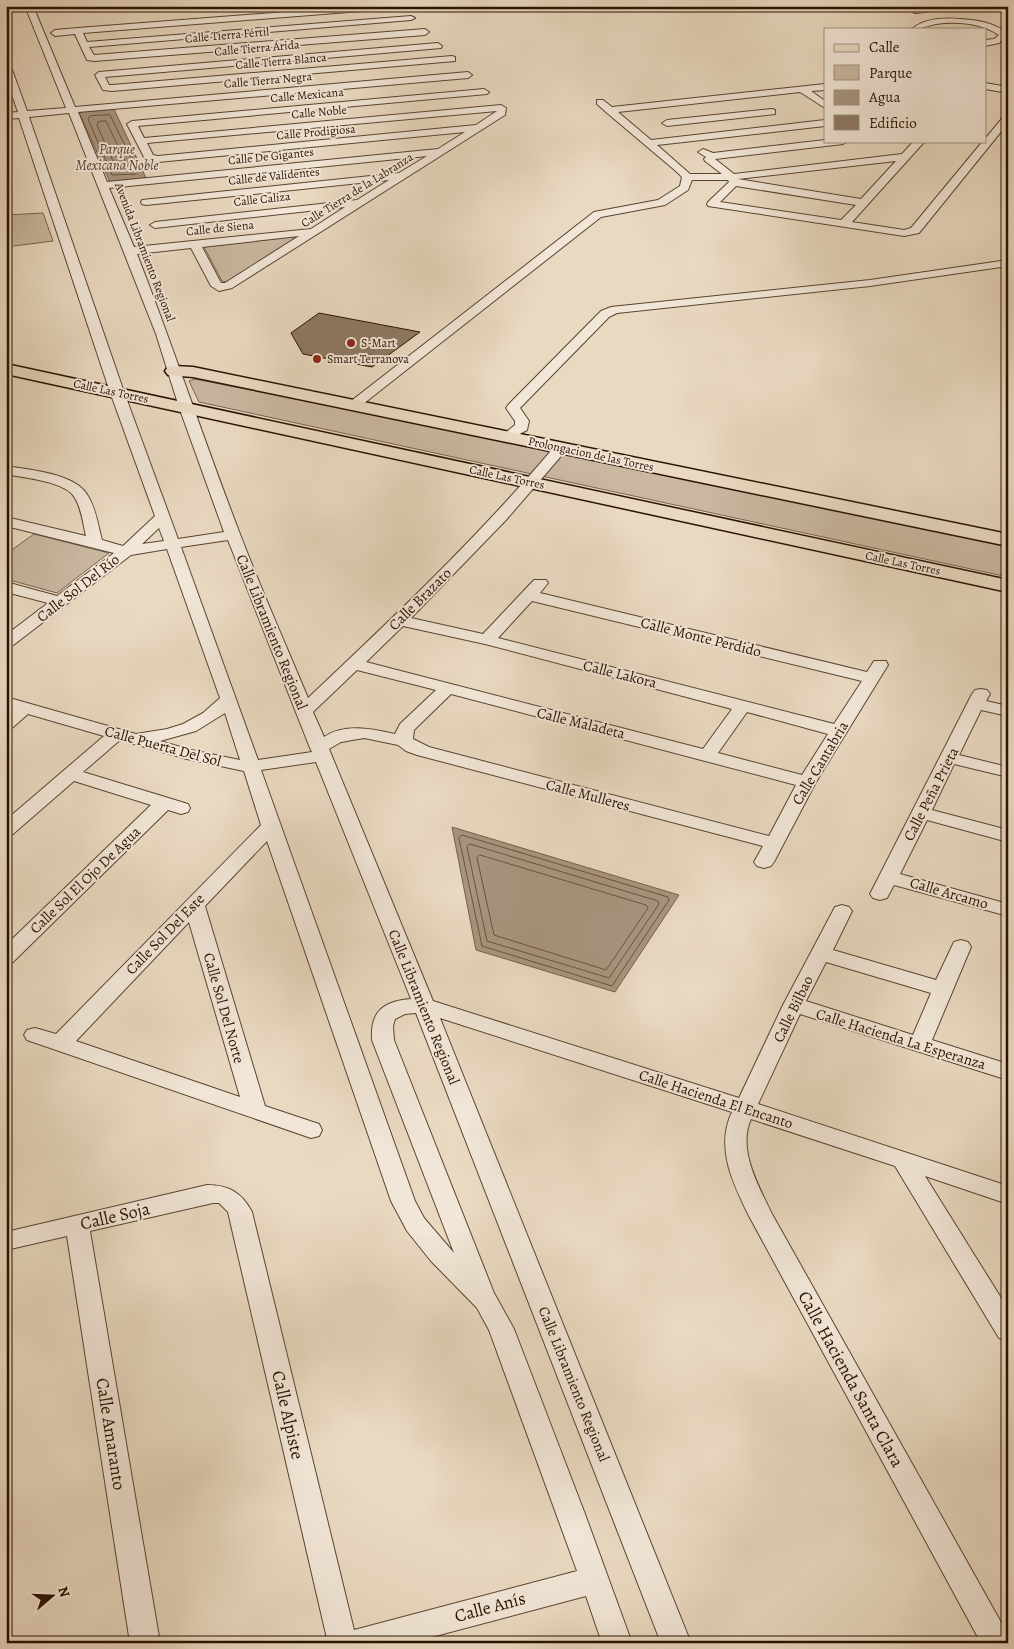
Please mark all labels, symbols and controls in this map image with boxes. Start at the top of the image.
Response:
street label: Calle Tierra Fértil [184,23,270,47]
legend [824,28,986,142]
street label: Calle Tierra Árida [214,36,301,60]
text: Calle [869,37,900,57]
street label: Calle Tierra Blanca [235,49,328,73]
text: Parque [869,63,912,83]
street label: Calle Tierra Negra [223,68,313,92]
street label: Calle Mexicana [270,84,345,106]
text: Agua [868,87,900,107]
street label: Calle Noble [291,102,347,122]
text: Edificio [869,113,917,133]
street label: Calle Prodigiosa [276,121,357,143]
water label: Parque Mexicana Noble [75,140,159,175]
street label: Calle De Gigantes [227,144,315,168]
street label: Calle Tierra de la Labranza [298,149,416,231]
street label: Calle de Validentes [228,163,321,189]
street label: Avenida Libramiento Regional [111,179,179,324]
street label: Calle Caliza [233,188,292,210]
street label: Calle de Siena [185,216,255,240]
place label: S-Mart [361,335,396,351]
marker: S-Mart [345,337,357,349]
place label: Smart Terranova [327,351,409,367]
marker: Smart Terranova [311,353,323,365]
street label: Calle Las Torres [72,375,150,407]
street label: Prolongacion de las Torres [527,433,656,475]
street label: Calle Las Torres [468,461,546,493]
street label: Calle Las Torres [864,547,942,579]
street label: Calle Sol Del Río [33,549,123,627]
street label: Calle Libramiento Regional [232,551,312,713]
street label: Calle Brazato [384,563,456,635]
street label: Calle Monte Perdido [638,612,764,662]
street label: Calle Lakora [581,655,659,693]
street label: Calle Maladeta [535,702,627,744]
street label: Calle Cantabria [787,717,853,809]
street label: Calle Puerta Del Sol [103,721,224,771]
street label: Calle Peña Prieta [899,744,963,844]
street label: Calle Mulleres [544,774,632,816]
street label: Calle Sol El Ojo De Agua [25,822,145,938]
street label: Calle Arcamo [908,872,990,914]
street label: Calle Sol Del Este [121,889,209,979]
street label: Calle Libramiento Regional [384,926,464,1088]
street label: Calle Sol Del Norte [199,950,249,1066]
street label: Calle Bilbao [768,972,818,1046]
street label: Calle Hacienda La Esperanza [814,1004,988,1074]
street label: Calle Hacienda El Encanto [636,1065,796,1133]
street label: Calle Soja [78,1196,153,1236]
street label: Calle Hacienda Santa Clara [792,1286,910,1472]
street label: Calle Libramiento Regional [534,1303,614,1465]
street label: Calle Alpiste [266,1368,310,1462]
street label: Calle Amaranto [90,1376,132,1492]
north arrow [28,1572,78,1622]
text: N [53,1584,74,1600]
street label: Calle Anís [452,1586,528,1628]

